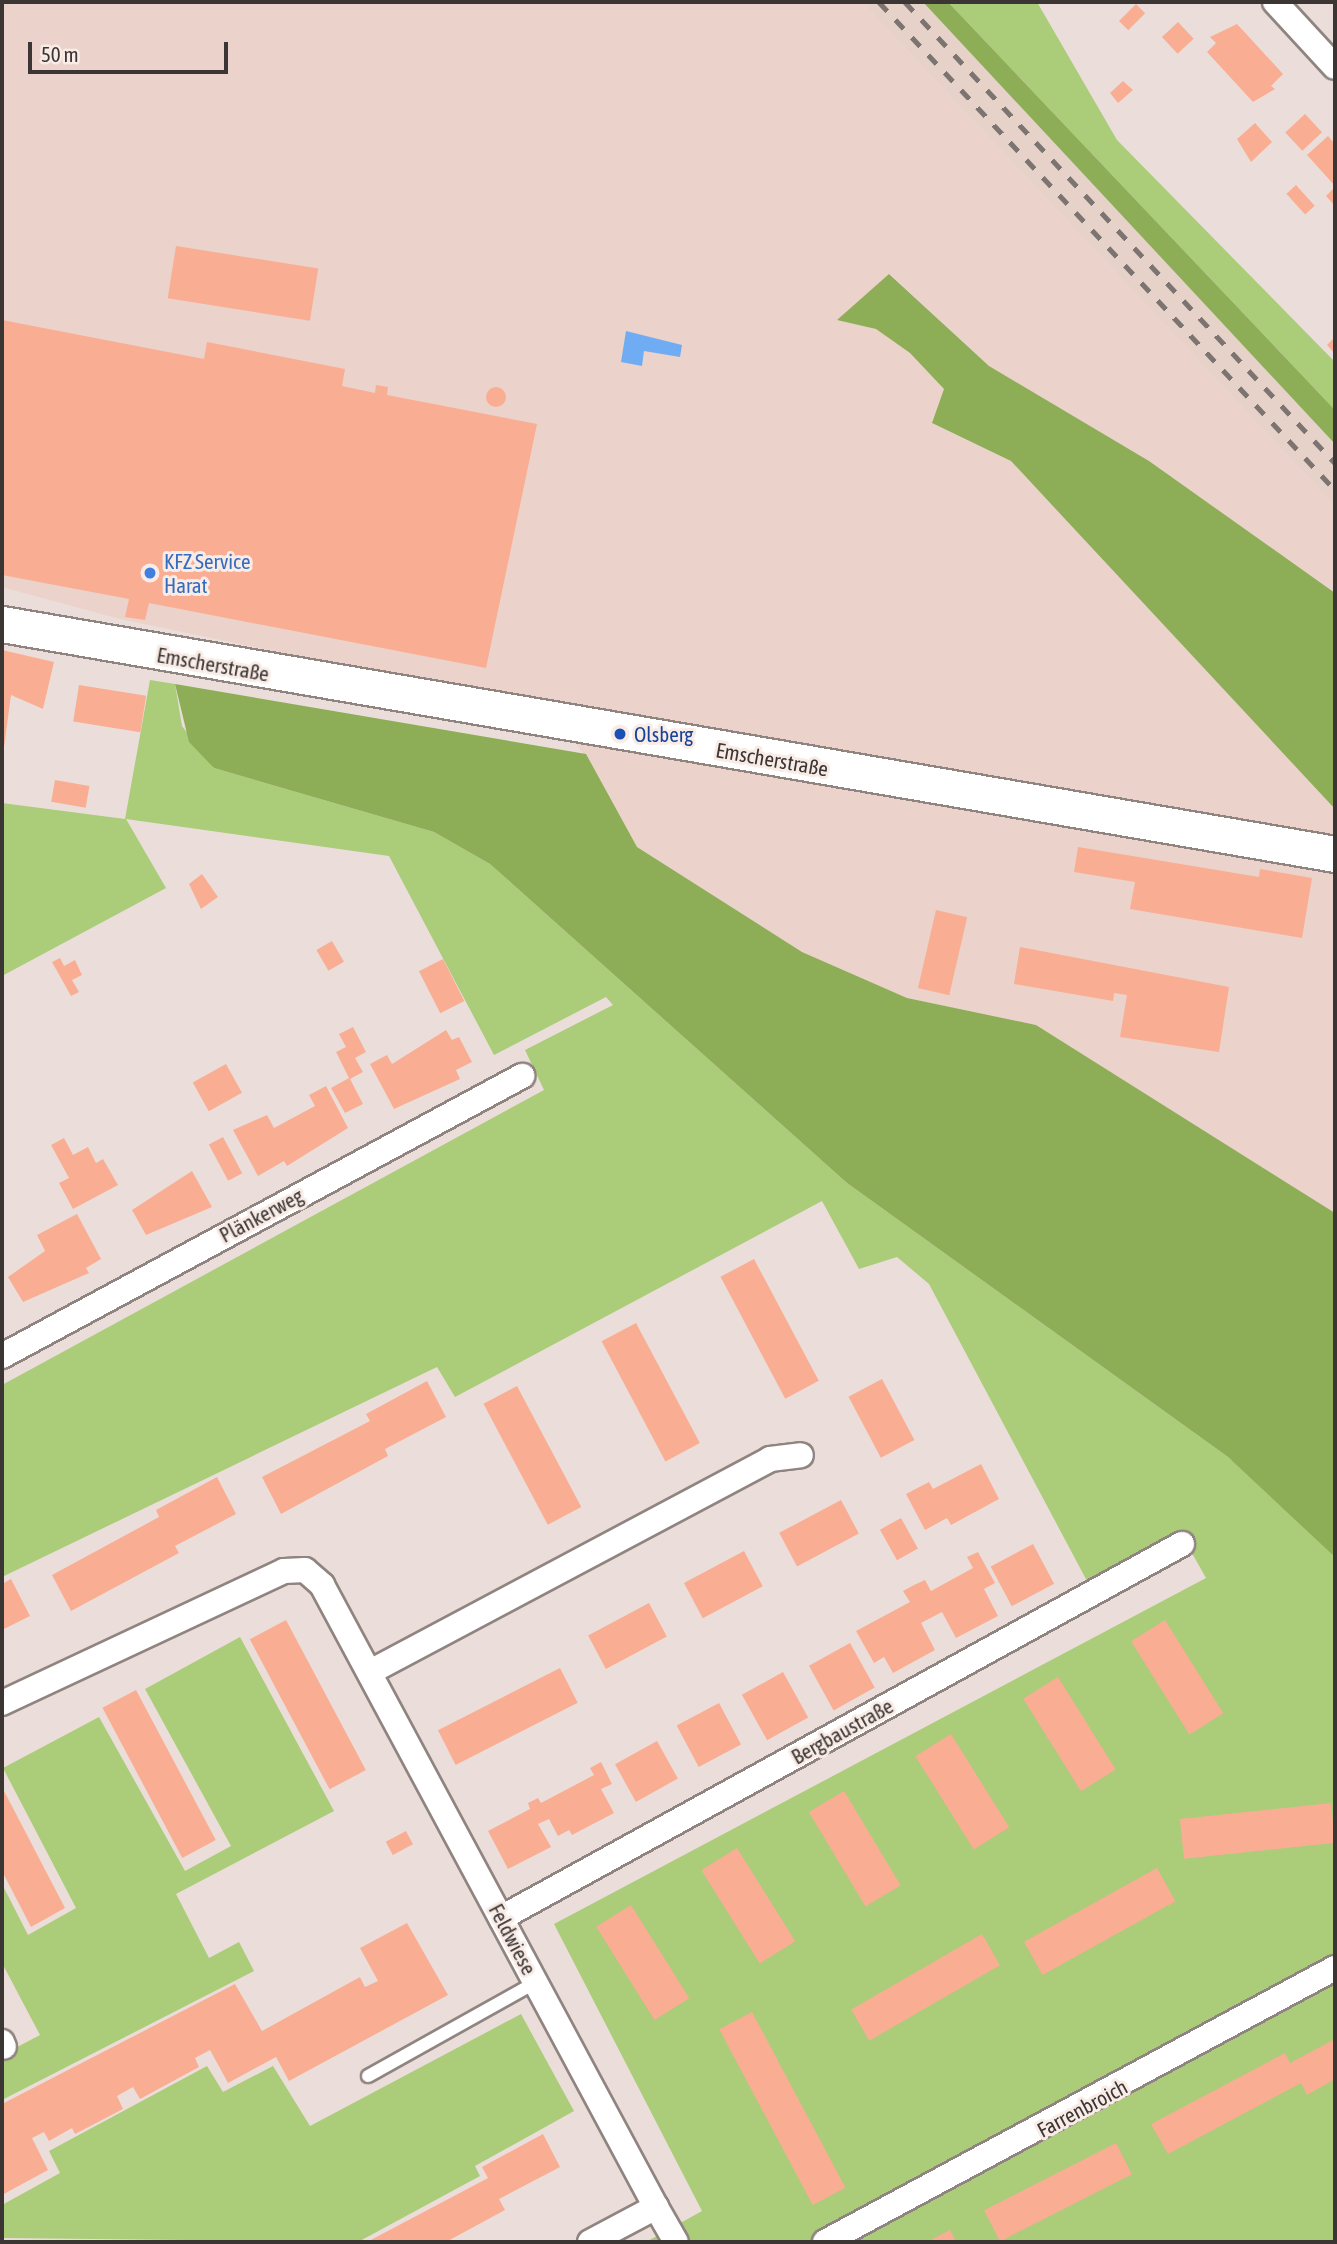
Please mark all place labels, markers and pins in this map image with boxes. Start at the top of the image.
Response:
place label: KFZ Service Harat [164,548,250,598]
marker: KFZ Service Harat [142,565,158,581]
place label: Olsberg [634,721,693,747]
marker: Olsberg [612,726,628,742]

